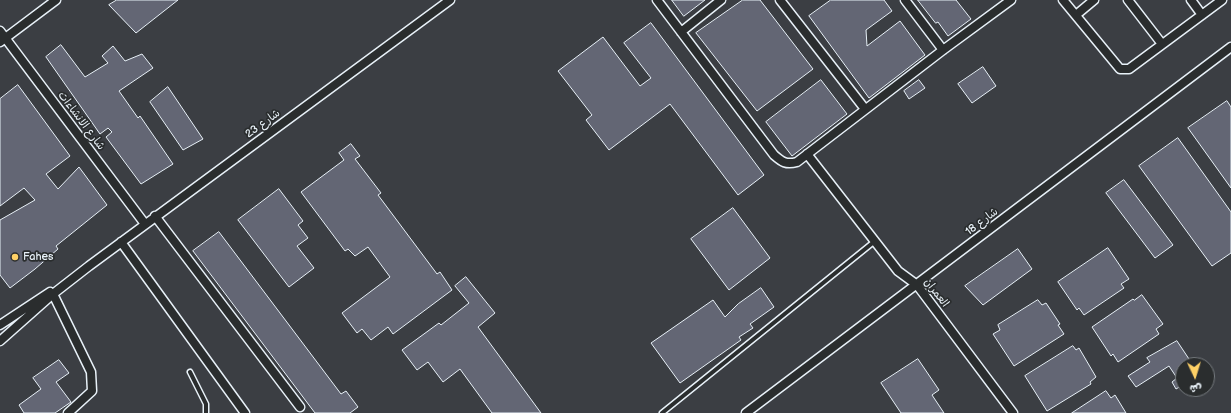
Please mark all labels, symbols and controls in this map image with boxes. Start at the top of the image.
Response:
street label: شارع الانشاءات [55,89,107,153]
street label: شارع 23 [243,107,283,141]
street label: شارع 18 [963,205,1001,239]
place label: Fahes [23,250,54,264]
marker: Fahes [10,252,20,262]
street label: العمران [921,276,951,310]
north arrow [1175,357,1215,397]
text: ش [1189,382,1202,395]

